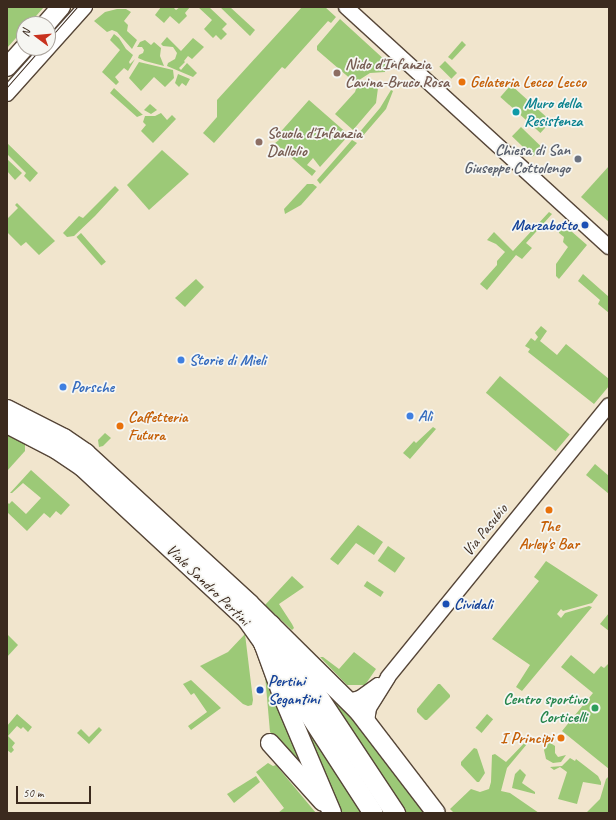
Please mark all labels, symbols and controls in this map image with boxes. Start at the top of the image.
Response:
north arrow [16,16,56,56]
text: N [18,28,33,38]
place label: Nido d'Infanzia Cavina-Bruco Rosa [345,54,449,92]
marker: Nido d'Infanzia Cavina-Bruco Rosa [332,68,342,78]
place label: Gelateria Lecco Lecco [470,72,586,92]
marker: Gelateria Lecco Lecco [457,77,467,87]
place label: Muro della Resistenza [524,93,582,131]
marker: Muro della Resistenza [511,107,521,117]
place label: Scuola d'Infanzia Dallolio [267,123,362,161]
marker: Scuola d'Infanzia Dallolio [254,137,264,147]
place label: Chiesa di San Giuseppe Cottolengo [464,140,570,178]
marker: Chiesa di San Giuseppe Cottolengo [573,154,583,164]
place label: Marzabotto [512,215,577,235]
marker: Marzabotto [580,220,590,230]
place label: Storie di Mieli [189,350,266,370]
marker: Storie di Mieli [176,355,186,365]
place label: Porsche [71,377,114,397]
marker: Porsche [58,382,68,392]
place label: Alì [418,406,432,426]
place label: Caffetteria Futura [128,407,188,445]
marker: Alì [405,411,415,421]
marker: Caffetteria Futura [115,421,125,431]
street label: Via Pasubio [458,500,512,560]
marker: The Arley's Bar [544,505,554,515]
place label: The Arley's Bar [519,516,579,554]
street label: Viale Sandro Pertini [162,540,254,630]
place label: Cividali [454,594,492,614]
marker: Cividali [441,599,451,609]
place label: Pertini Segantini [268,671,320,709]
marker: Pertini Segantini [255,685,265,695]
place label: Centro sportivo Corticelli [503,689,587,727]
marker: Centro sportivo Corticelli [590,703,600,713]
place label: I Principi [500,728,553,748]
marker: I Principi [556,733,566,743]
scale bar [18,778,93,804]
text: 50 m [23,785,43,801]

